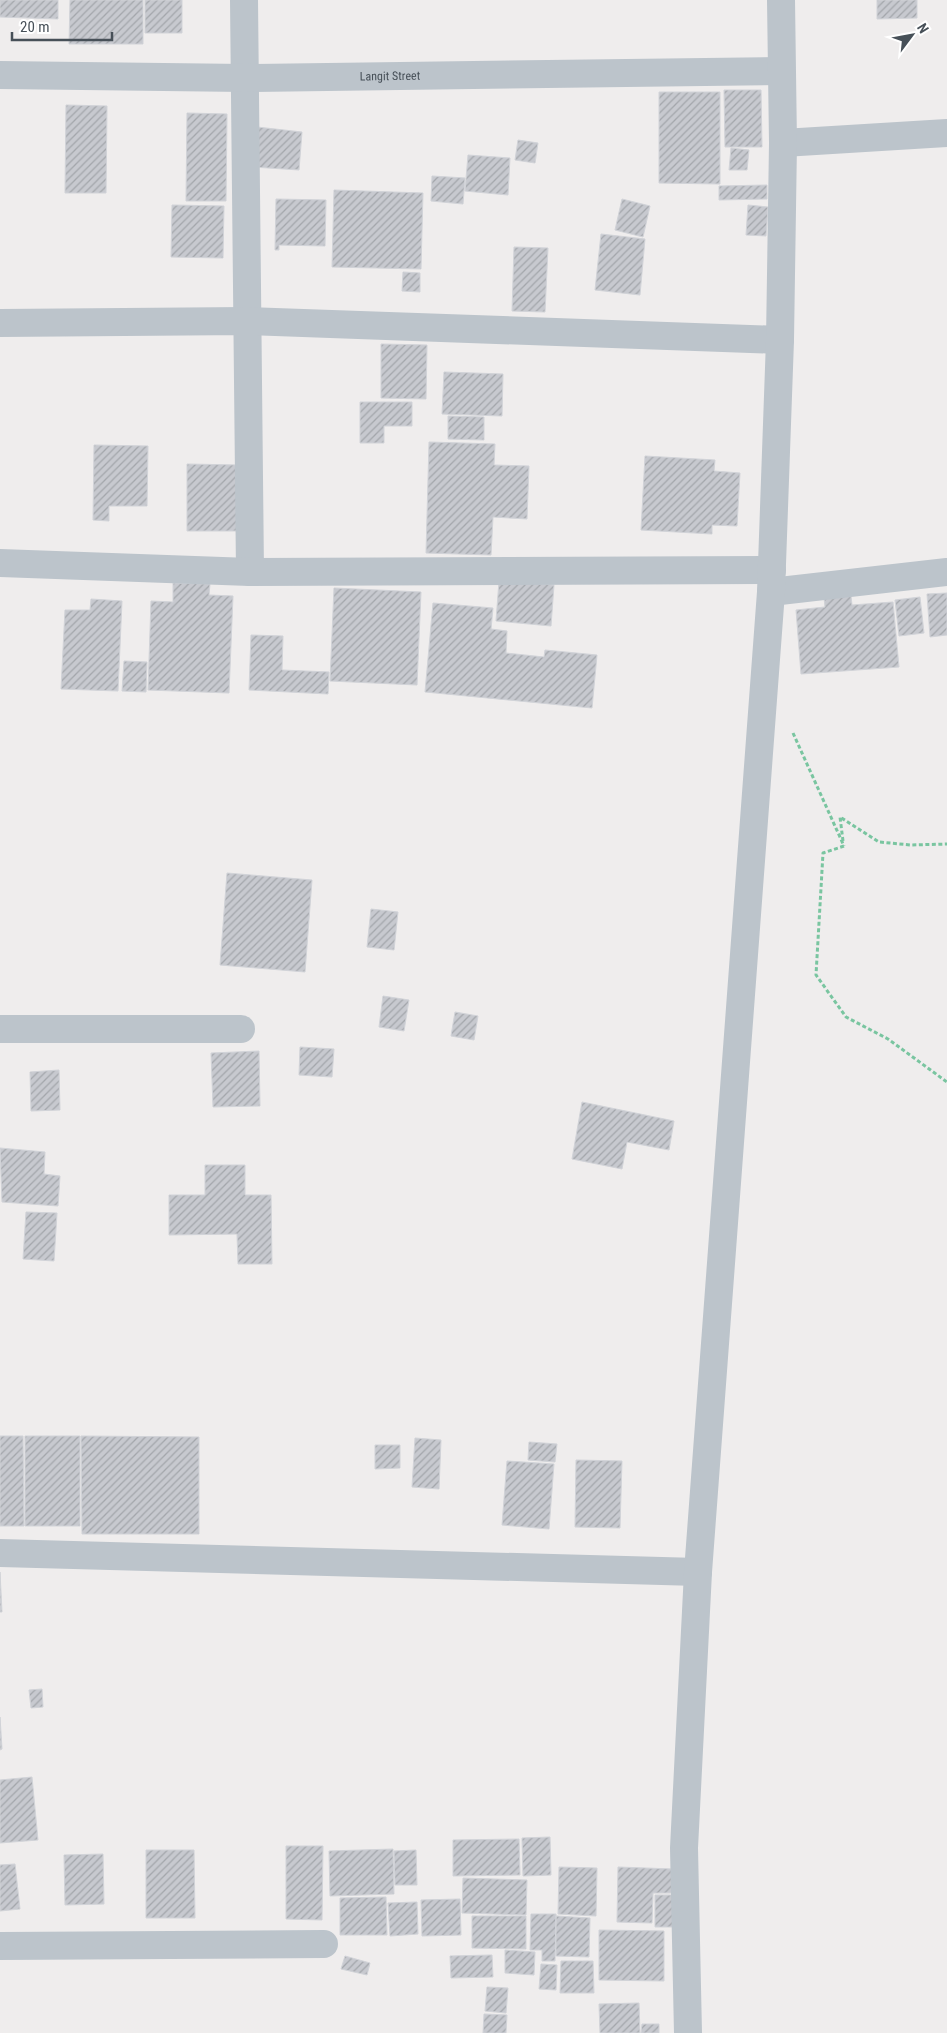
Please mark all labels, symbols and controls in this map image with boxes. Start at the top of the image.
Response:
scale bar [12,10,112,42]
north arrow [887,10,937,60]
text: 20 m [20,18,50,36]
text: N [914,20,932,36]
street label: Langit Street [360,69,421,84]

